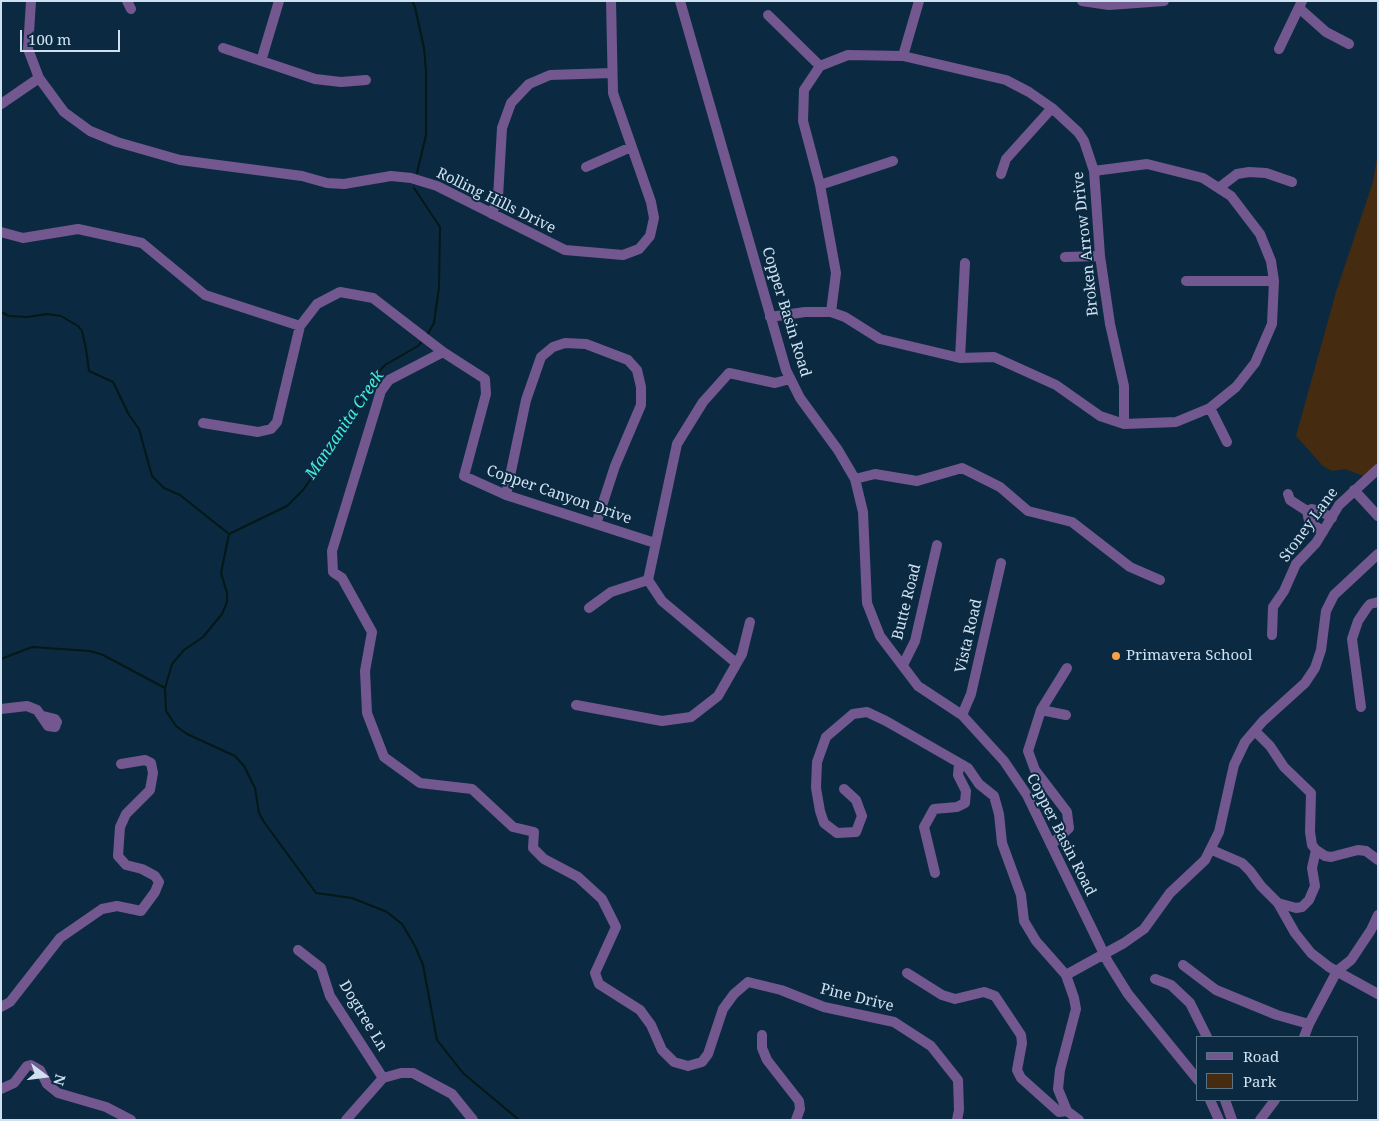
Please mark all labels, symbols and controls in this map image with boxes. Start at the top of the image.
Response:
scale bar [22,20,122,52]
text: 100 m [28,29,71,49]
street label: Rolling Hills Drive [433,164,559,238]
street label: Broken Arrow Drive [1069,171,1103,317]
street label: Copper Basin Road [758,245,814,379]
water label: Manzanita Creek [301,367,389,483]
street label: Copper Canyon Drive [484,462,634,528]
street label: Stoney Lane [1276,484,1342,566]
street label: Butte Road [889,562,925,642]
street label: Vista Road [952,597,986,675]
place label: Primavera School [1126,647,1252,665]
marker: Primavera School [1110,650,1122,662]
street label: Copper Basin Road [1022,771,1100,899]
street label: Dogtree Ln [335,978,391,1054]
street label: Pine Drive [818,980,896,1016]
legend [1196,1036,1359,1101]
text: Road [1243,1046,1279,1066]
north arrow [20,1051,70,1101]
text: Park [1243,1071,1276,1091]
text: N [49,1072,71,1088]

